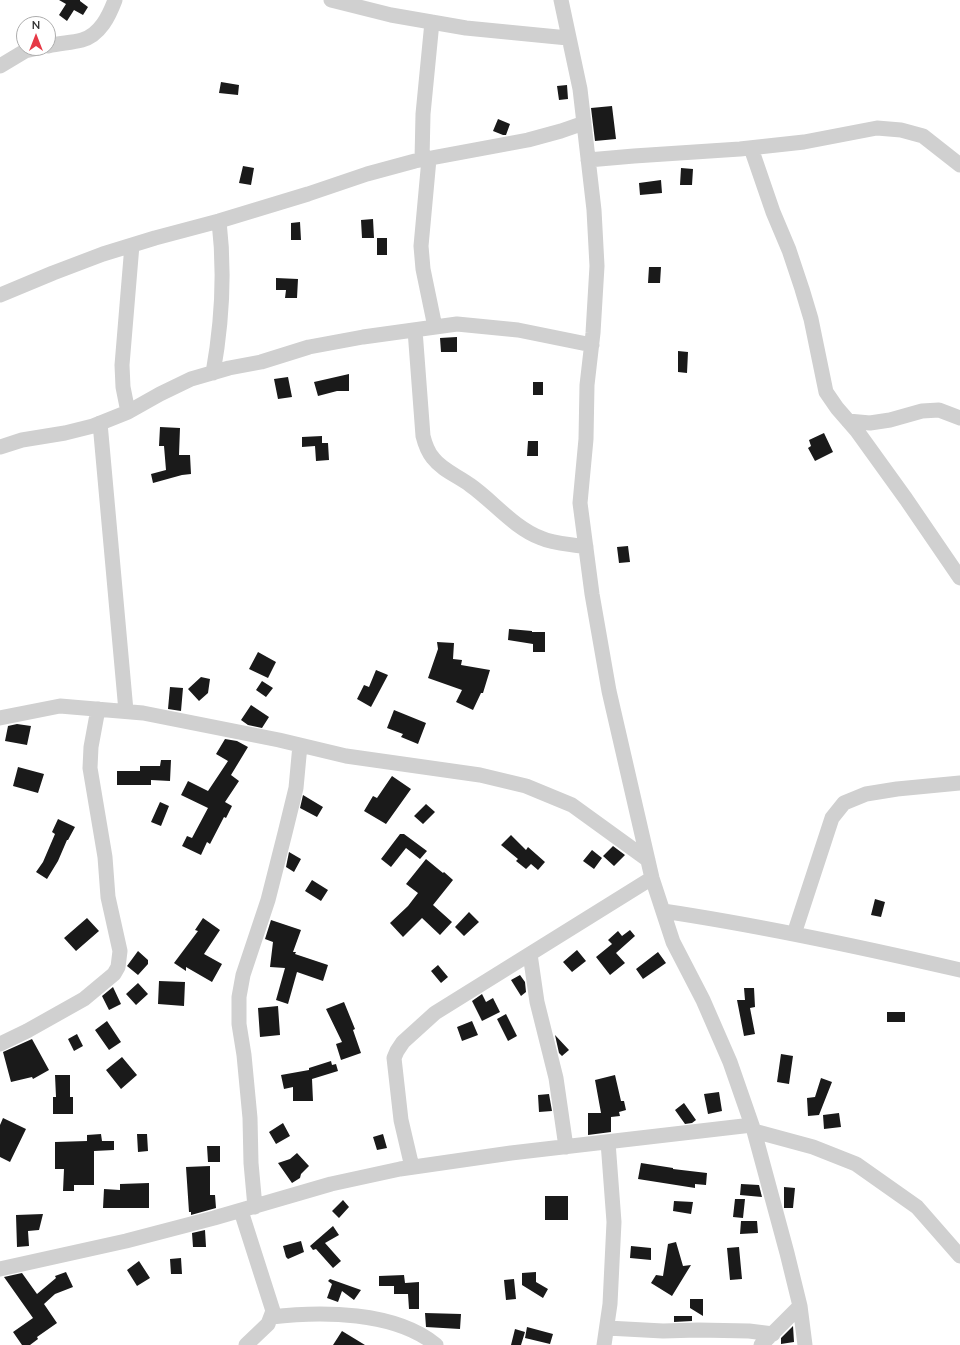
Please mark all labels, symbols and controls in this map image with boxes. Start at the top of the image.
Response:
north arrow [16,16,56,56]
text: N [32,18,40,31]

